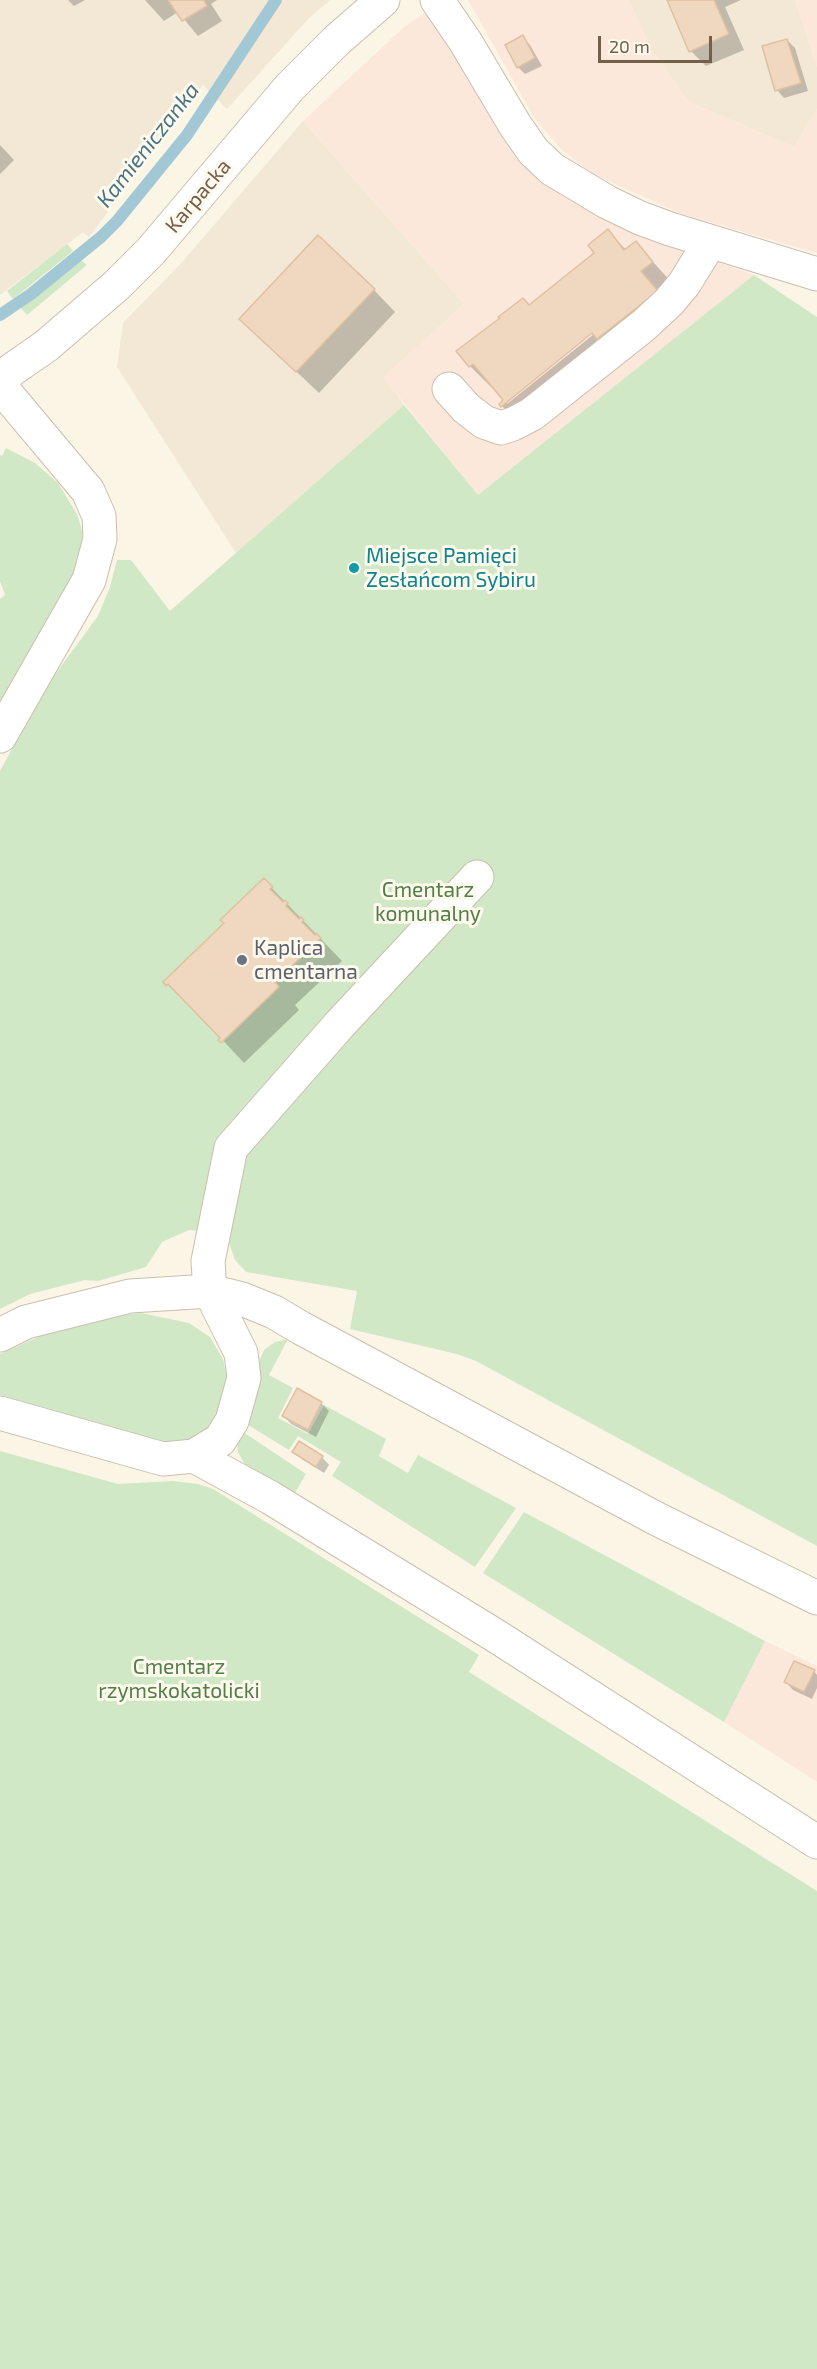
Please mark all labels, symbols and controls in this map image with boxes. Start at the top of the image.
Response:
scale bar [601,24,715,62]
text: 20 m [609,35,650,57]
water label: Kamieniczanka [91,77,205,213]
street label: Karpacka [160,154,236,238]
place label: Miejsce Pamięci Zesłańcom Sybiru [366,543,536,593]
marker: Miejsce Pamięci Zesłańcom Sybiru [347,561,361,575]
park label: Cmentarz komunalny [375,877,481,927]
place label: Kaplica cmentarna [254,935,358,985]
marker: Kaplica cmentarna [235,953,249,967]
park label: Cmentarz rzymskokatolicki [98,1654,260,1704]

